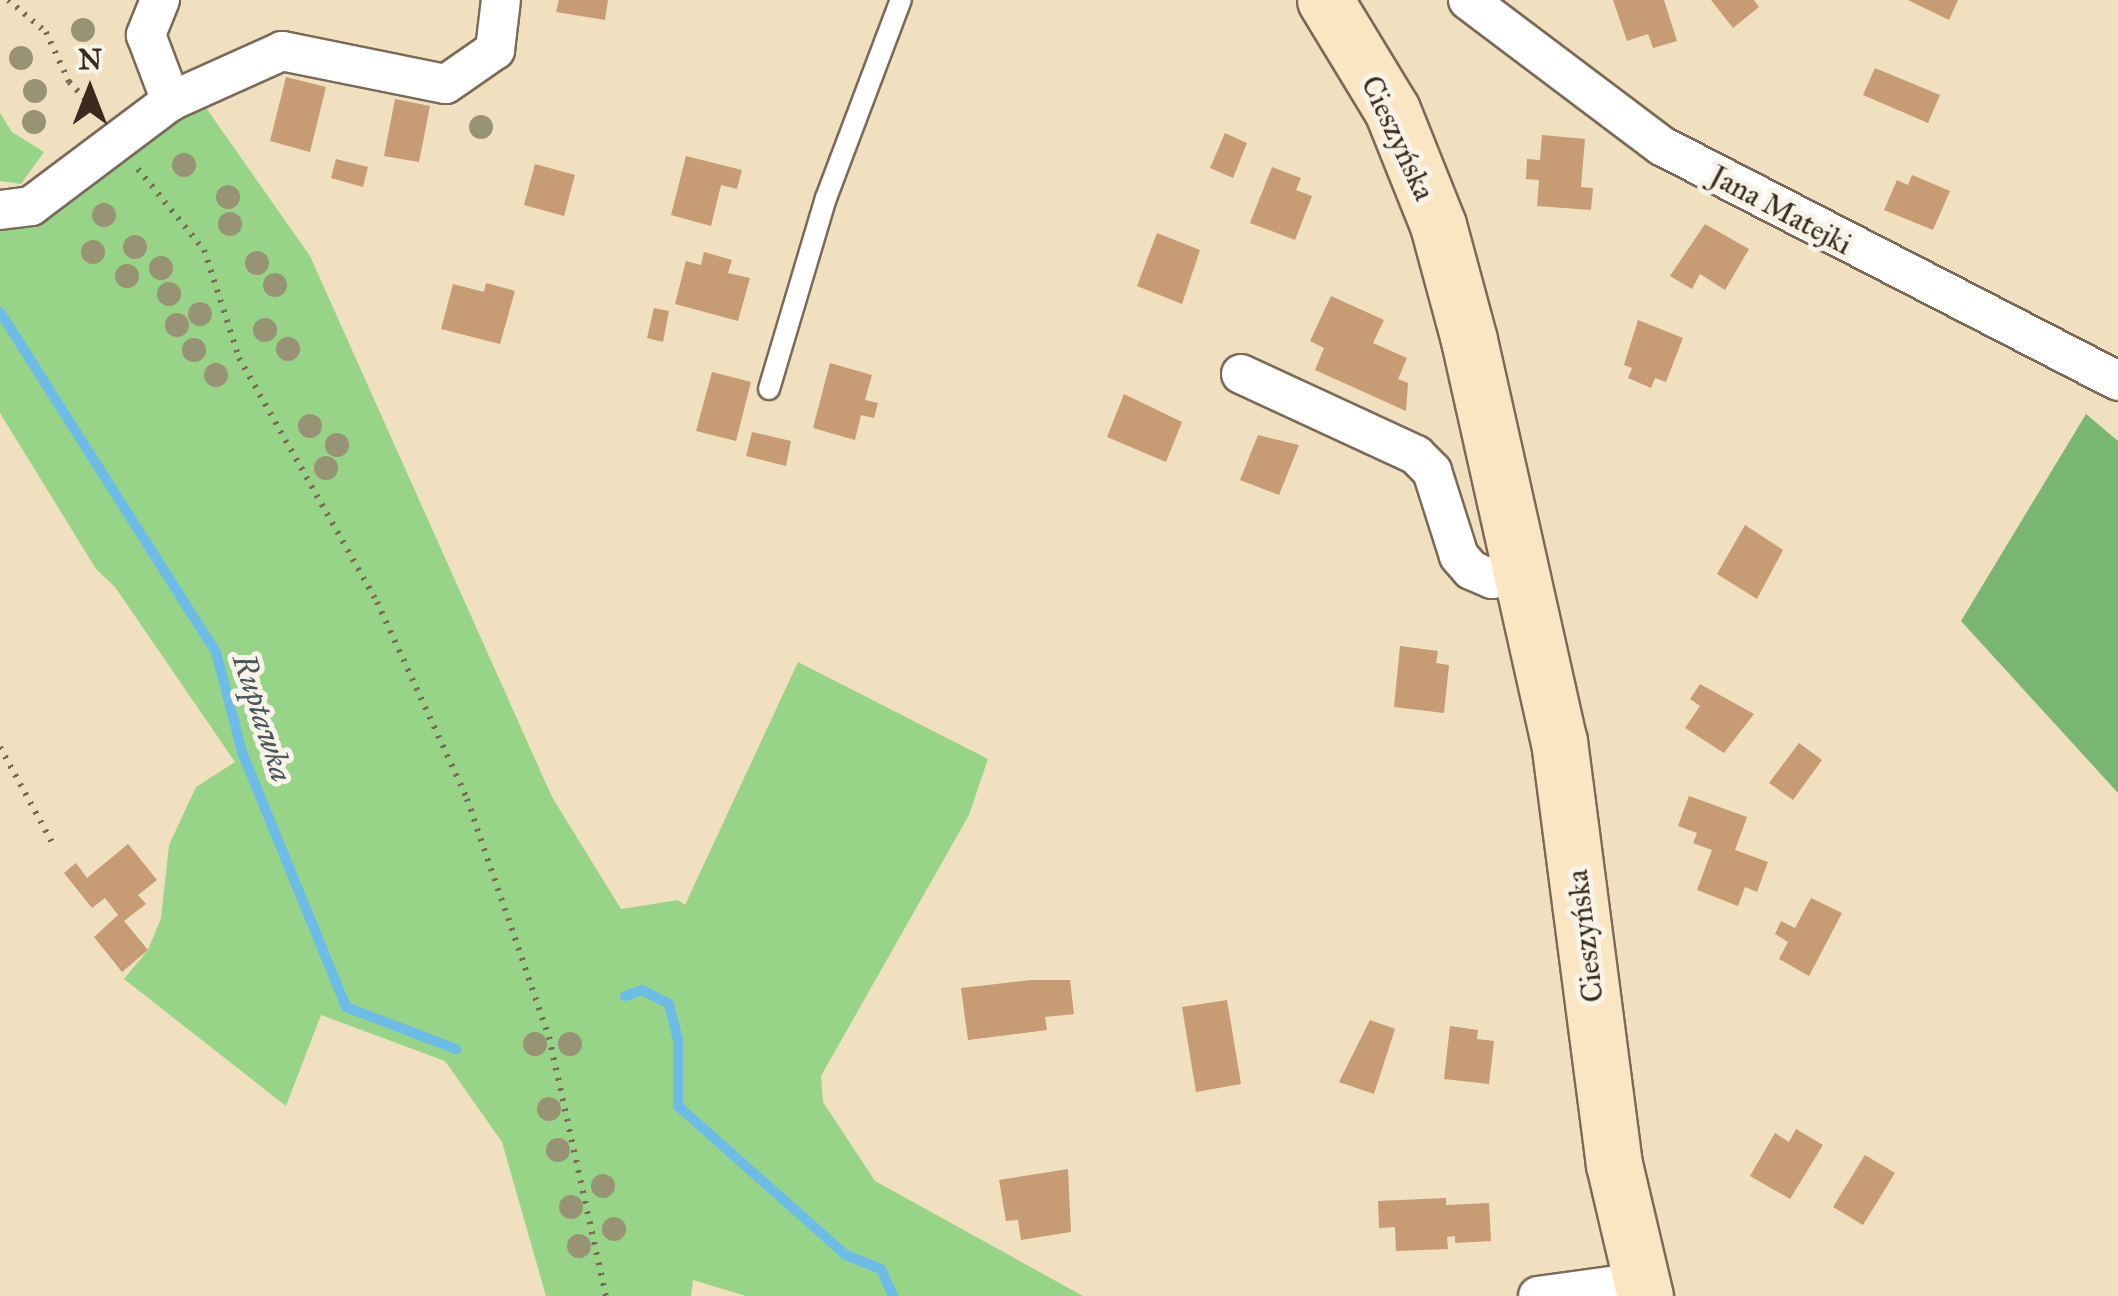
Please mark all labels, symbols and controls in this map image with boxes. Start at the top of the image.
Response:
north arrow [40,40,140,140]
text: N [78,42,102,77]
street label: Cieszyńska [1353,70,1443,206]
street label: Jana Matejki [1704,158,1858,262]
water label: Ruptawka [223,649,301,787]
street label: Cieszyńska [1559,868,1611,1004]

